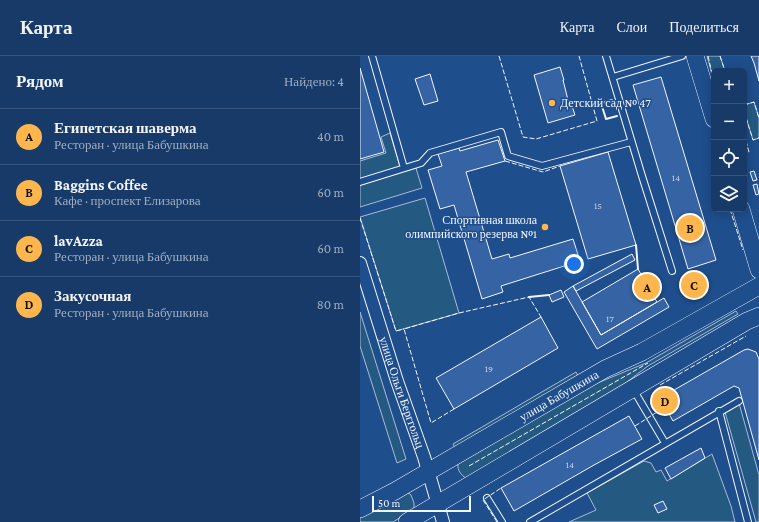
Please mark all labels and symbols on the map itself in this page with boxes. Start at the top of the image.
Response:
place label: Детский сад № 47 [560,96,651,110]
marker: Детский сад № 47 [547,98,557,108]
house number: 14 [672,172,680,183]
house number: 15 [594,200,602,211]
place label: Спортивная школа олимпийского резерва №1 [405,213,538,241]
pin: B [677,213,703,243]
marker: Спортивная школа олимпийского резерва №1 [540,222,550,232]
your location [564,254,584,274]
pin: C [681,270,707,300]
pin: A [634,272,660,302]
house number: 17 [606,313,614,324]
street label: улица Ольги Берггольц [376,335,428,451]
house number: 19 [485,363,493,374]
street label: улица Бабушкина [517,367,602,424]
pin: D [652,386,678,416]
house number: 14 [566,459,574,470]
scale bar [372,494,471,513]

